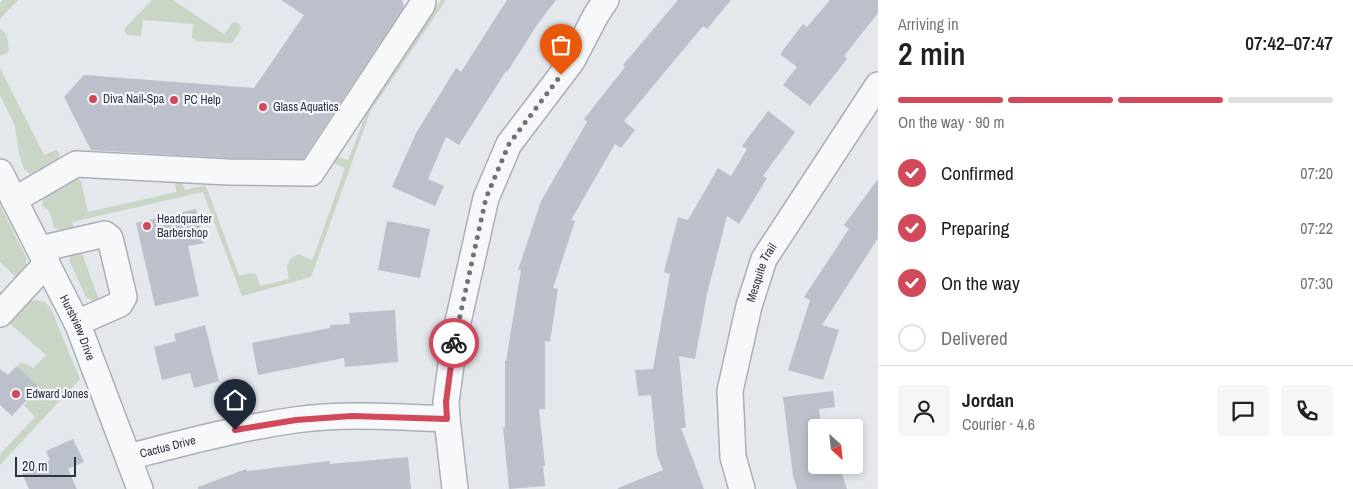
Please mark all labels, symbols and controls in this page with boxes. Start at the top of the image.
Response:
text: Arriving in [898,13,959,35]
pin [540,24,582,75]
text: 07:42–07:47 [1245,30,1333,56]
icon: bag [547,31,575,59]
text: 2 min [898,32,966,75]
place label: Diva Nail-Spa [103,91,165,107]
place label: PC Help [184,92,221,108]
marker: Diva Nail-Spa [87,93,99,105]
marker: PC Help [168,94,180,106]
place label: Glass Aquatics [273,99,339,115]
marker: Glass Aquatics [257,101,269,113]
text: On the way · 90 m [898,111,1004,133]
icon: check [898,159,926,187]
text: Confirmed [941,160,1014,186]
text: 07:20 [1300,162,1333,184]
place label: Headquarter Barbershop [157,211,212,241]
icon: check [898,214,926,242]
text: Preparing [941,215,1009,241]
text: 07:22 [1300,217,1333,239]
marker: Headquarter Barbershop [141,220,153,232]
street label: Mesquite Trail [743,240,780,304]
icon: check [898,269,926,297]
text: On the way [941,270,1020,296]
text: 07:30 [1300,272,1333,294]
street label: Hurstview Drive [56,292,99,363]
courier [429,318,479,368]
text: Delivered [941,325,1008,351]
icon: bike [440,329,468,357]
pin [214,379,256,430]
button: person [898,385,950,437]
button: chat [1217,385,1269,437]
button: phone [1281,385,1333,437]
place label: Edward Jones [26,386,88,402]
icon: home [221,386,249,414]
text: Jordan [962,387,1014,413]
marker: Edward Jones [10,388,22,400]
text: Courier · 4.6 [962,413,1035,435]
north arrow [808,419,862,474]
map controls [808,419,863,474]
street label: Cactus Drive [138,432,197,462]
scale bar [15,454,76,477]
text: 20 m [22,457,48,475]

